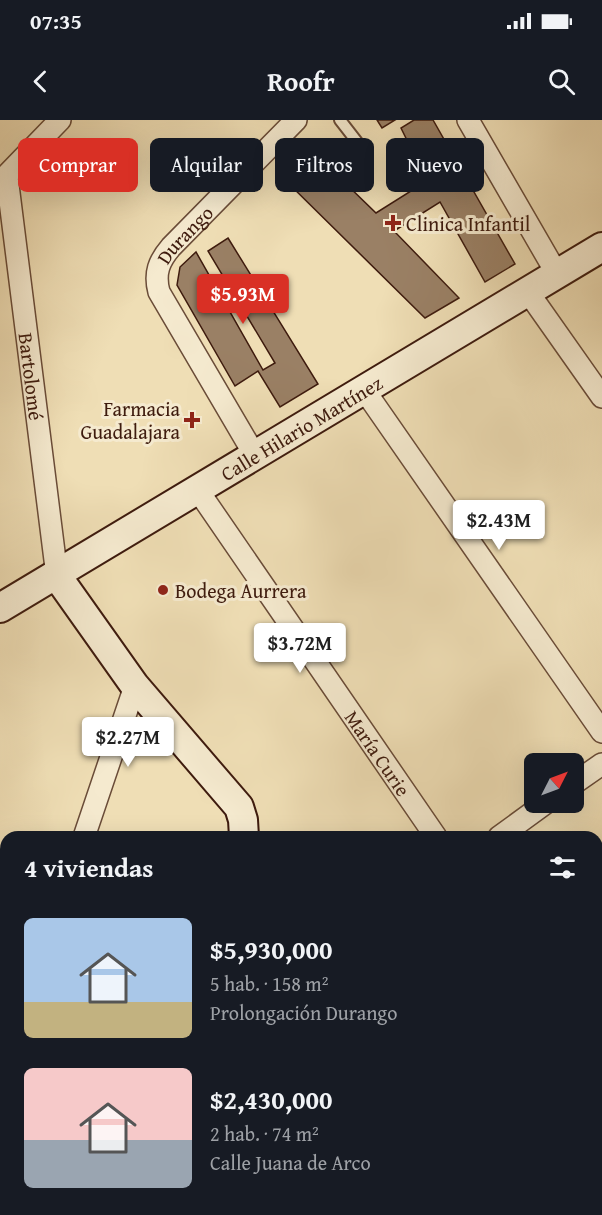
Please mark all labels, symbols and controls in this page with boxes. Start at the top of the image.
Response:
text: 07:35 [30,5,82,37]
text: Roofr [267,61,335,101]
icon: back [24,65,57,98]
icon: search [545,65,578,98]
chip: Comprar [18,138,138,192]
chip: Alquilar [150,138,263,192]
chip: Filtros [275,138,374,192]
chip: Nuevo [386,138,484,192]
street label: Durango [148,198,219,269]
place label: Clinica Infantil [406,209,531,238]
marker: Clinica Infantil [384,214,402,232]
pin: $5.93M [194,274,292,325]
text: $5.93M [211,279,275,308]
street label: Bartolomé [12,331,52,422]
street label: Calle Hilario Martínez [215,368,388,487]
place label: Farmacia Guadalajara [80,394,181,446]
marker: Farmacia Guadalajara [185,413,199,427]
pin: $2.43M [450,500,548,551]
text: $2.43M [467,505,531,534]
place label: Bodega Aurrera [175,576,307,605]
marker: Bodega Aurrera [156,583,170,597]
pin: $3.72M [251,623,349,674]
text: $3.72M [268,628,332,657]
street label: María Curie [338,704,418,802]
pin: $2.27M [79,717,177,768]
text: $2.27M [96,722,160,751]
north arrow [524,753,584,813]
map controls [524,753,584,813]
text: 4 viviendas [24,848,154,887]
icon: filters [546,851,579,884]
text: $5,930,000 [210,930,332,969]
icon: home [72,942,144,1014]
text: 5 hab. · 158 m² [210,969,328,998]
text: Prolongación Durango [210,998,398,1027]
text: $2,430,000 [210,1080,332,1119]
icon: home [72,1092,144,1164]
text: 2 hab. · 74 m² [210,1119,319,1148]
text: Calle Juana de Arco [210,1148,371,1177]

